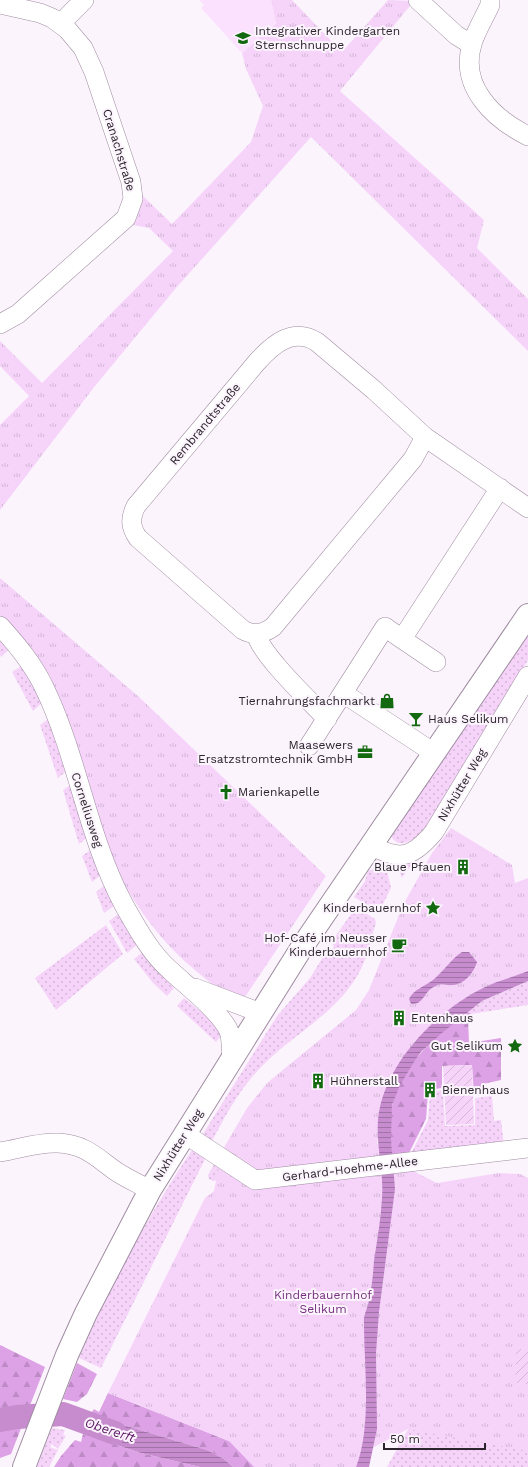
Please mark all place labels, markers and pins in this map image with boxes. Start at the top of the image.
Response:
place label: Integrativer Kindergarten Sternschnuppe [255,24,400,52]
school or university icon: Integrativer Kindergarten Sternschnuppe [234,29,252,47]
shop icon: Tiernahrungsfachmarkt [378,692,396,710]
place label: Tiernahrungsfachmarkt [239,694,375,708]
bar icon: Haus Selikum [407,710,425,728]
place label: Haus Selikum [428,712,508,726]
place label: Maasewers Ersatzstromtechnik GmbH [198,738,353,766]
office icon: Maasewers Ersatzstromtechnik GmbH [356,743,374,761]
church icon: Marienkapelle [217,783,235,801]
place label: Marienkapelle [238,785,320,799]
building icon: Blaue Pfauen [454,858,472,876]
place label: Blaue Pfauen [374,860,451,874]
place icon: Kinderbauernhof [424,899,442,917]
place label: Kinderbauernhof [323,901,421,915]
place label: Hof-Café im Neusser Kinderbauernhof [264,931,387,959]
cafe icon: Hof-Café im Neusser Kinderbauernhof [390,936,408,954]
building icon: Entenhaus [390,1009,408,1027]
place label: Entenhaus [411,1011,473,1025]
place icon: Gut Selikum [506,1037,524,1055]
place label: Gut Selikum [431,1039,503,1053]
building icon: Hühnerstall [309,1072,327,1090]
place label: Hühnerstall [330,1074,398,1088]
building icon: Bienenhaus [421,1081,439,1099]
place label: Bienenhaus [442,1083,510,1097]

